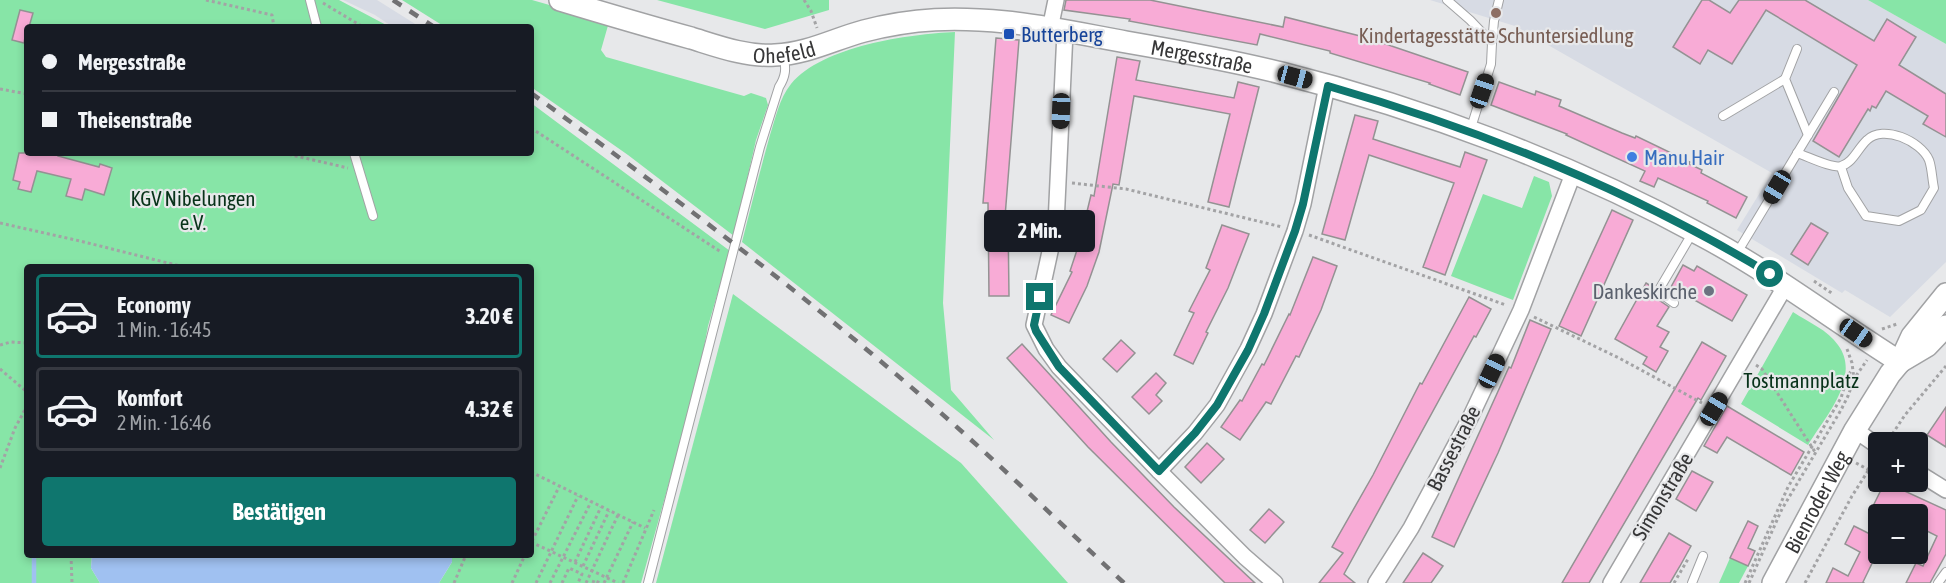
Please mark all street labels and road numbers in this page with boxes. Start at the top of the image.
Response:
street label: Mergesstraße [1149,35,1255,78]
street label: Ohefeld [752,36,818,67]
street label: Bassestraße [1421,401,1485,495]
street label: Bienroder Weg [1779,447,1854,557]
street label: Simonstraße [1627,448,1697,544]

